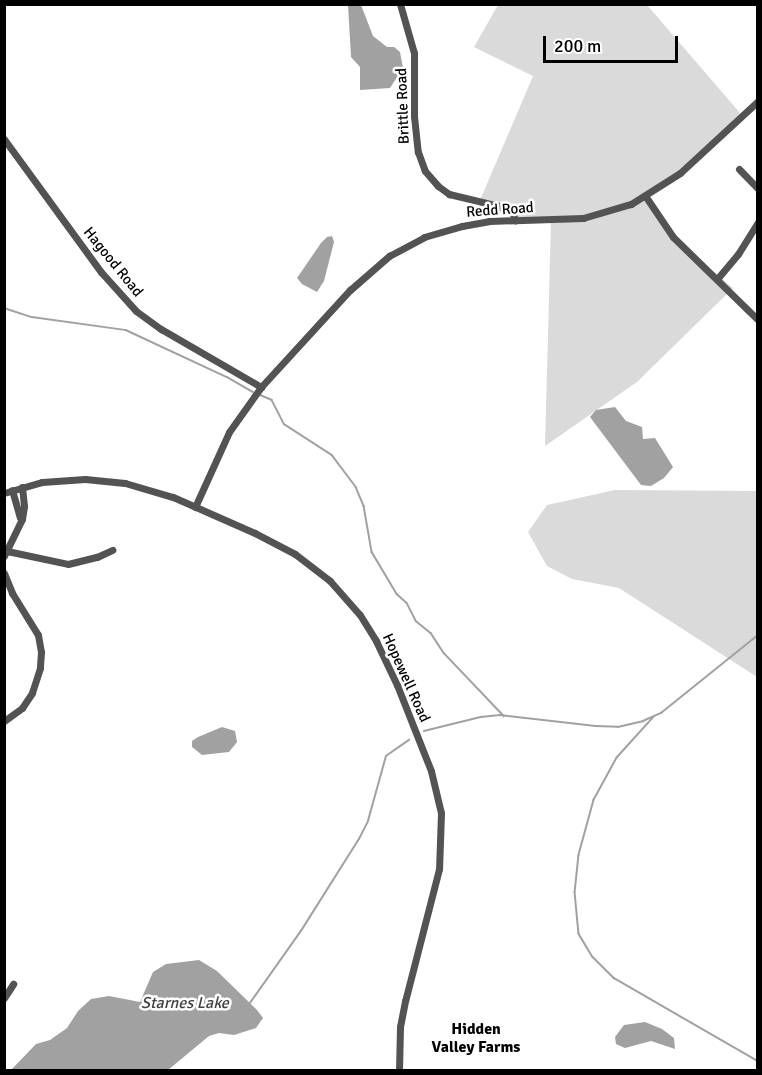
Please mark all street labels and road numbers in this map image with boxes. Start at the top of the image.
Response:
street label: Brittle Road [393,68,413,144]
street label: Redd Road [466,199,534,221]
street label: Hagood Road [79,223,147,301]
street label: Hopewell Road [378,631,434,725]

